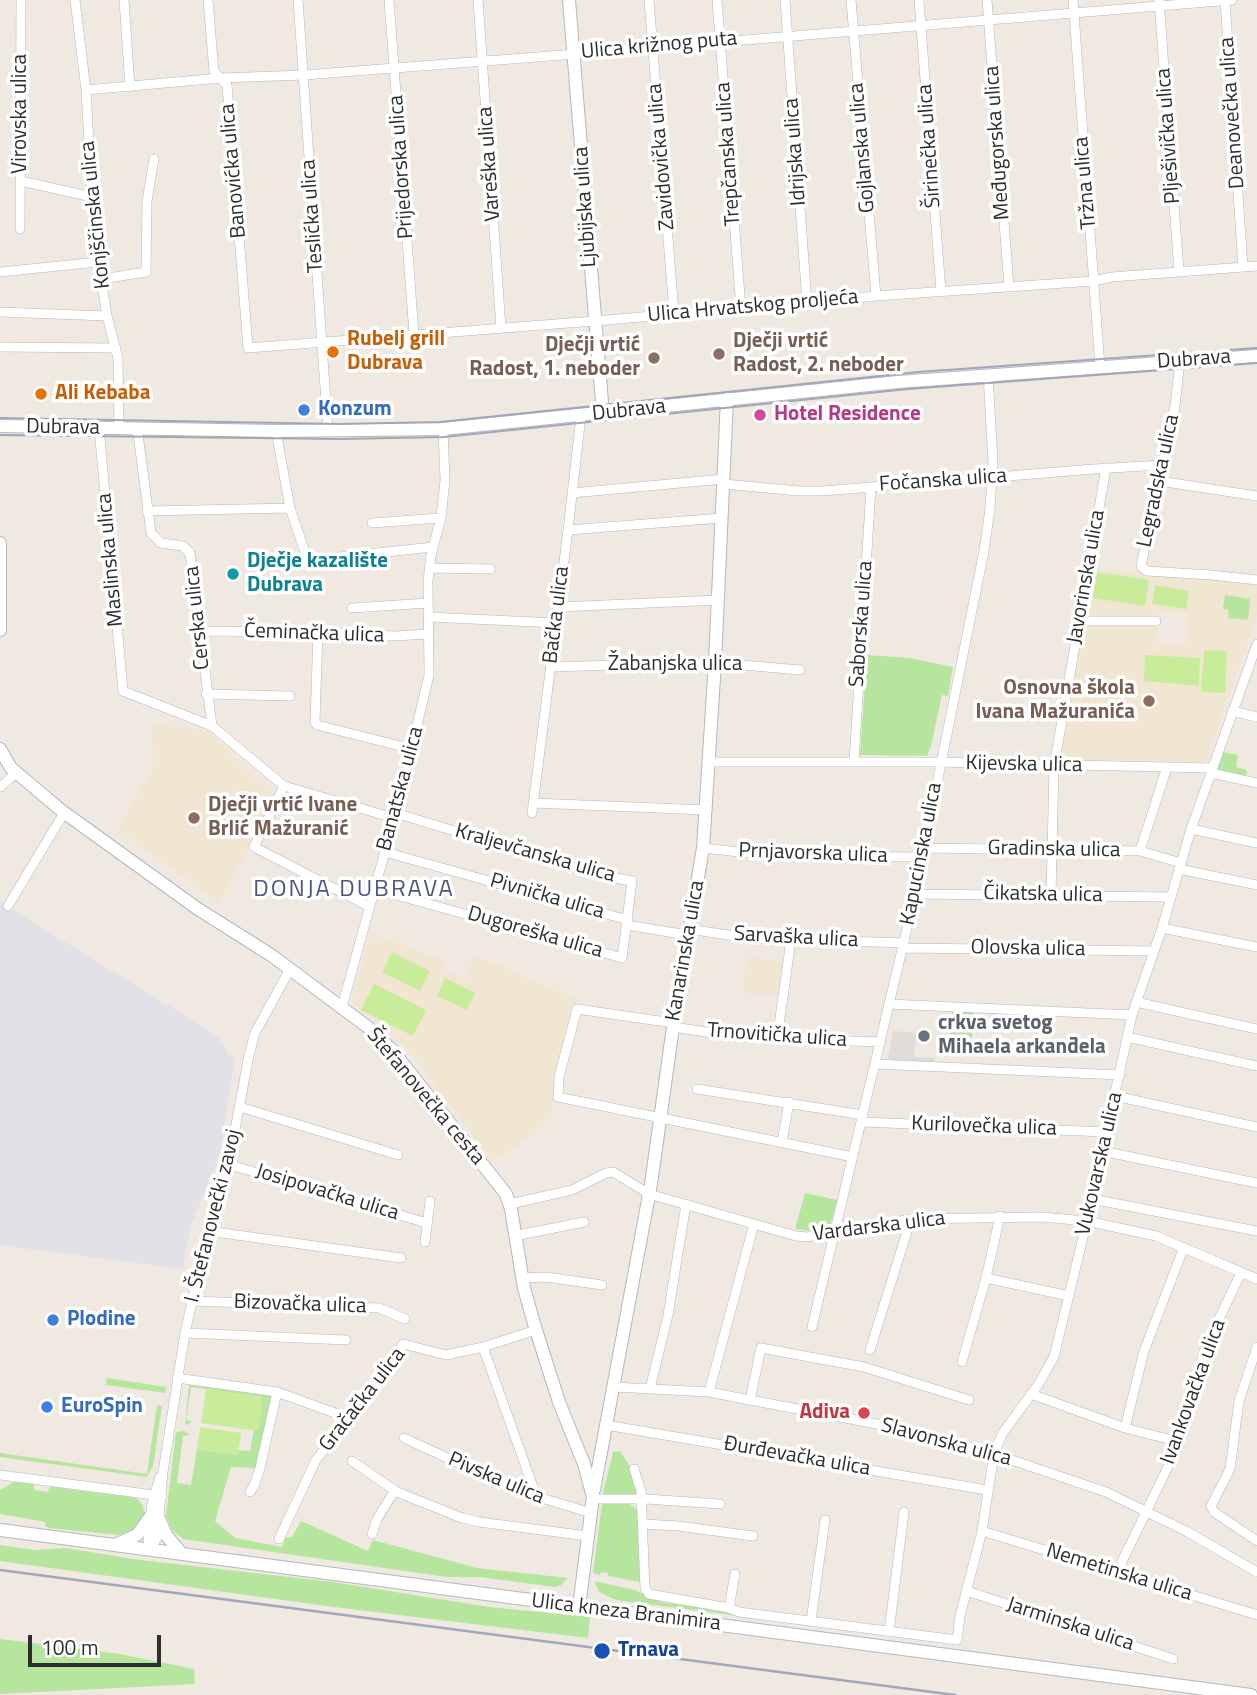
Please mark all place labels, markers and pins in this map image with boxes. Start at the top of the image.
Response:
place label: Rubelj grill Dubrava [347,327,445,377]
place label: Dječji vrtić Radost, 2. neboder [733,329,904,379]
place label: Dječji vrtić Radost, 1. neboder [469,333,640,383]
marker: Rubelj grill Dubrava [325,344,341,360]
marker: Dječji vrtić Radost, 2. neboder [711,346,727,362]
marker: Dječji vrtić Radost, 1. neboder [646,350,662,366]
place label: Ali Kebaba [55,381,150,407]
marker: Ali Kebaba [33,386,49,402]
place label: Konzum [318,397,392,423]
marker: Konzum [296,402,312,418]
place label: Hotel Residence [774,402,921,428]
marker: Hotel Residence [752,407,768,423]
place label: Dječje kazalište Dubrava [247,549,388,599]
marker: Dječje kazalište Dubrava [225,566,241,582]
place label: Osnovna škola Ivana Mažuranića [975,676,1135,726]
marker: Osnovna škola Ivana Mažuranića [1141,693,1157,709]
place label: Dječji vrtić Ivane Brlić Mažuranić [208,793,357,843]
marker: Dječji vrtić Ivane Brlić Mažuranić [186,810,202,826]
place label: crkva svetog Mihaela arkanđela [938,1011,1106,1061]
marker: crkva svetog Mihaela arkanđela [916,1028,932,1044]
place label: Plodine [67,1307,135,1333]
marker: Plodine [45,1312,61,1328]
place label: EuroSpin [61,1394,143,1420]
marker: EuroSpin [39,1399,55,1415]
place label: Adiva [799,1400,850,1426]
marker: Adiva [856,1405,872,1421]
place label: Trnava [618,1638,679,1664]
marker: Trnava [592,1641,612,1661]

